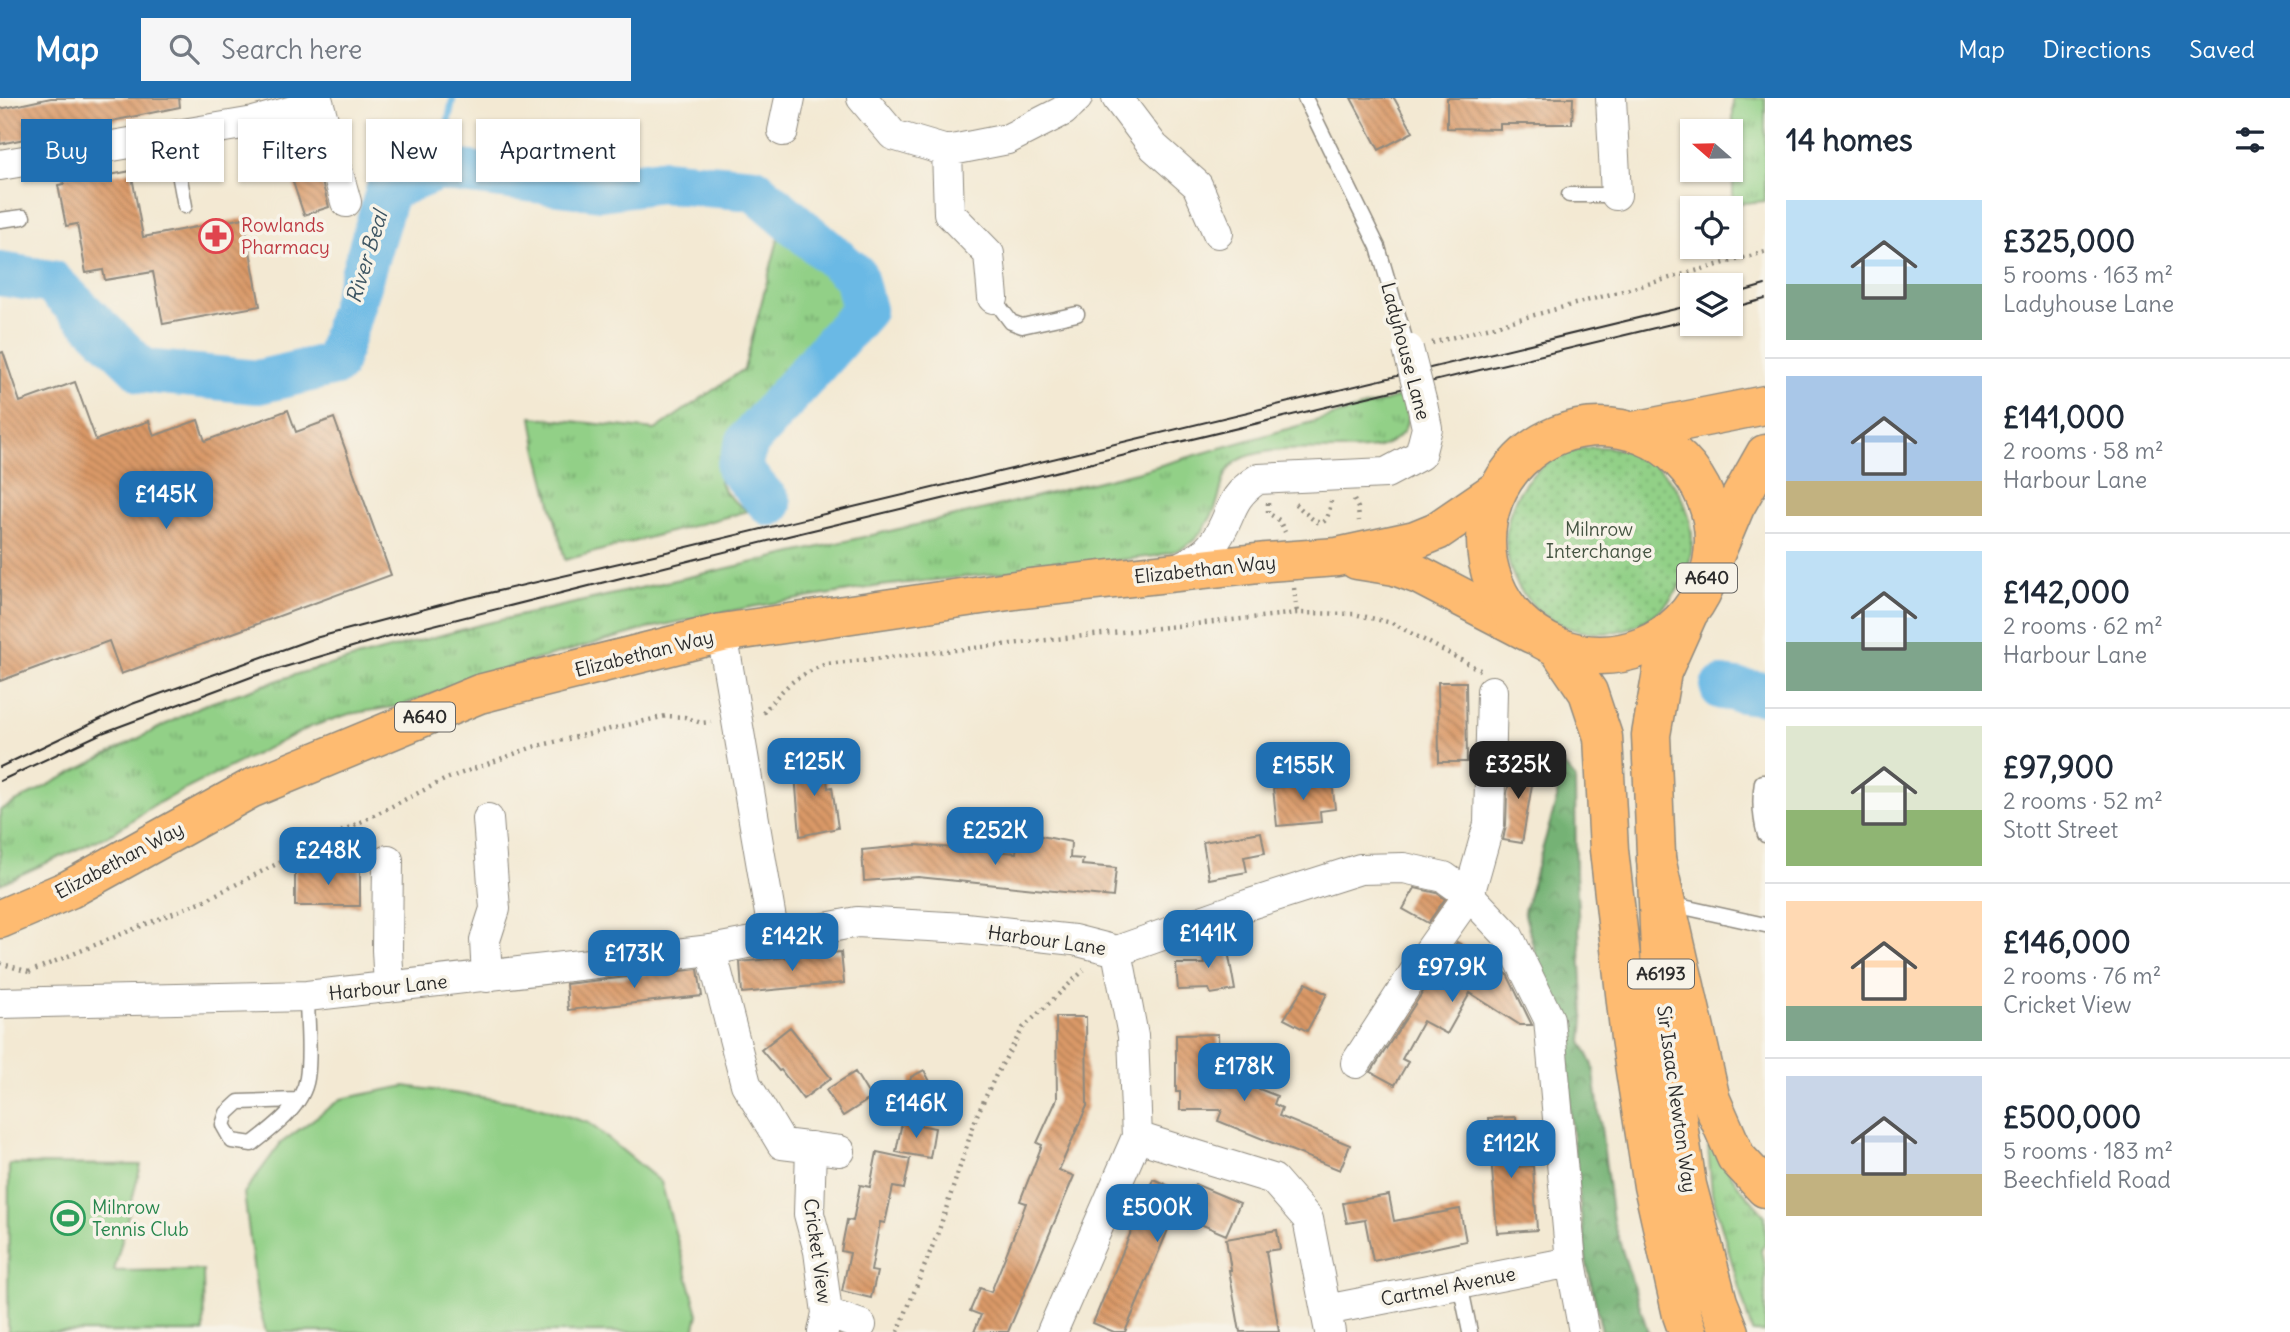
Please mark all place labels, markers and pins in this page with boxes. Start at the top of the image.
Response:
place label: Rowlands Pharmacy [241,213,330,259]
pharmacy icon: Rowlands Pharmacy [197,217,235,255]
pin: £145K [117,472,215,531]
pin: £125K [765,738,863,798]
pin: £155K [1254,742,1352,802]
pin: £325K [1469,742,1567,801]
pin: £252K [946,808,1044,867]
pin: £248K [279,828,377,887]
pin: £141K [1159,910,1257,970]
pin: £142K [743,914,841,973]
pin: £173K [585,930,683,990]
pin: £97.9K [1395,944,1509,1004]
pin: £178K [1195,1044,1293,1103]
pin: £146K [867,1080,965,1140]
pin: £112K [1462,1121,1560,1180]
pin: £500K [1108,1184,1206,1244]
place label: Milnrow Tennis Club [92,1195,189,1241]
sports icon: Milnrow Tennis Club [49,1199,87,1237]

